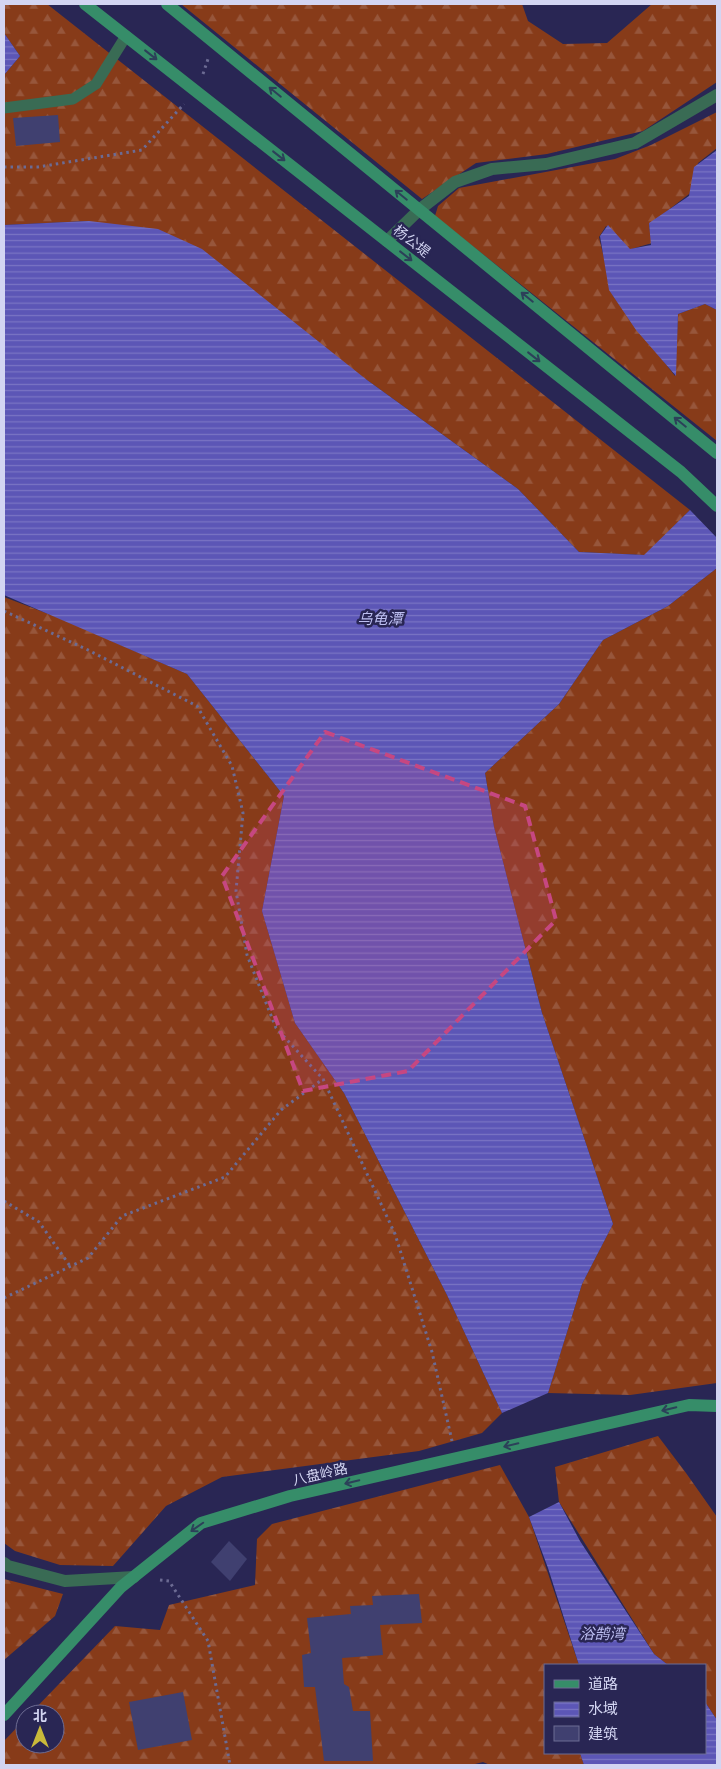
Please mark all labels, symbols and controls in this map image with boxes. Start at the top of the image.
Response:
one-way arrow [144,50,157,61]
one-way arrow [269,86,282,97]
one-way arrow [272,150,285,161]
one-way arrow [395,189,408,200]
street label: 杨公堤 [390,221,434,261]
one-way arrow [400,251,413,262]
one-way arrow [521,292,534,303]
one-way arrow [527,351,540,362]
one-way arrow [674,417,687,428]
water label: 乌龟潭 [357,609,405,628]
one-way arrow [662,1405,678,1414]
one-way arrow [503,1441,519,1450]
street label: 八盘岭路 [291,1459,349,1489]
one-way arrow [345,1478,361,1487]
one-way arrow [190,1522,204,1532]
water label: 浴鹄湾 [579,1624,627,1643]
legend [544,1664,706,1754]
text: 道路 [588,1674,618,1693]
text: 水域 [588,1699,618,1718]
north arrow [15,1704,65,1754]
text: 北 [33,1707,47,1725]
text: 建筑 [588,1724,618,1743]

